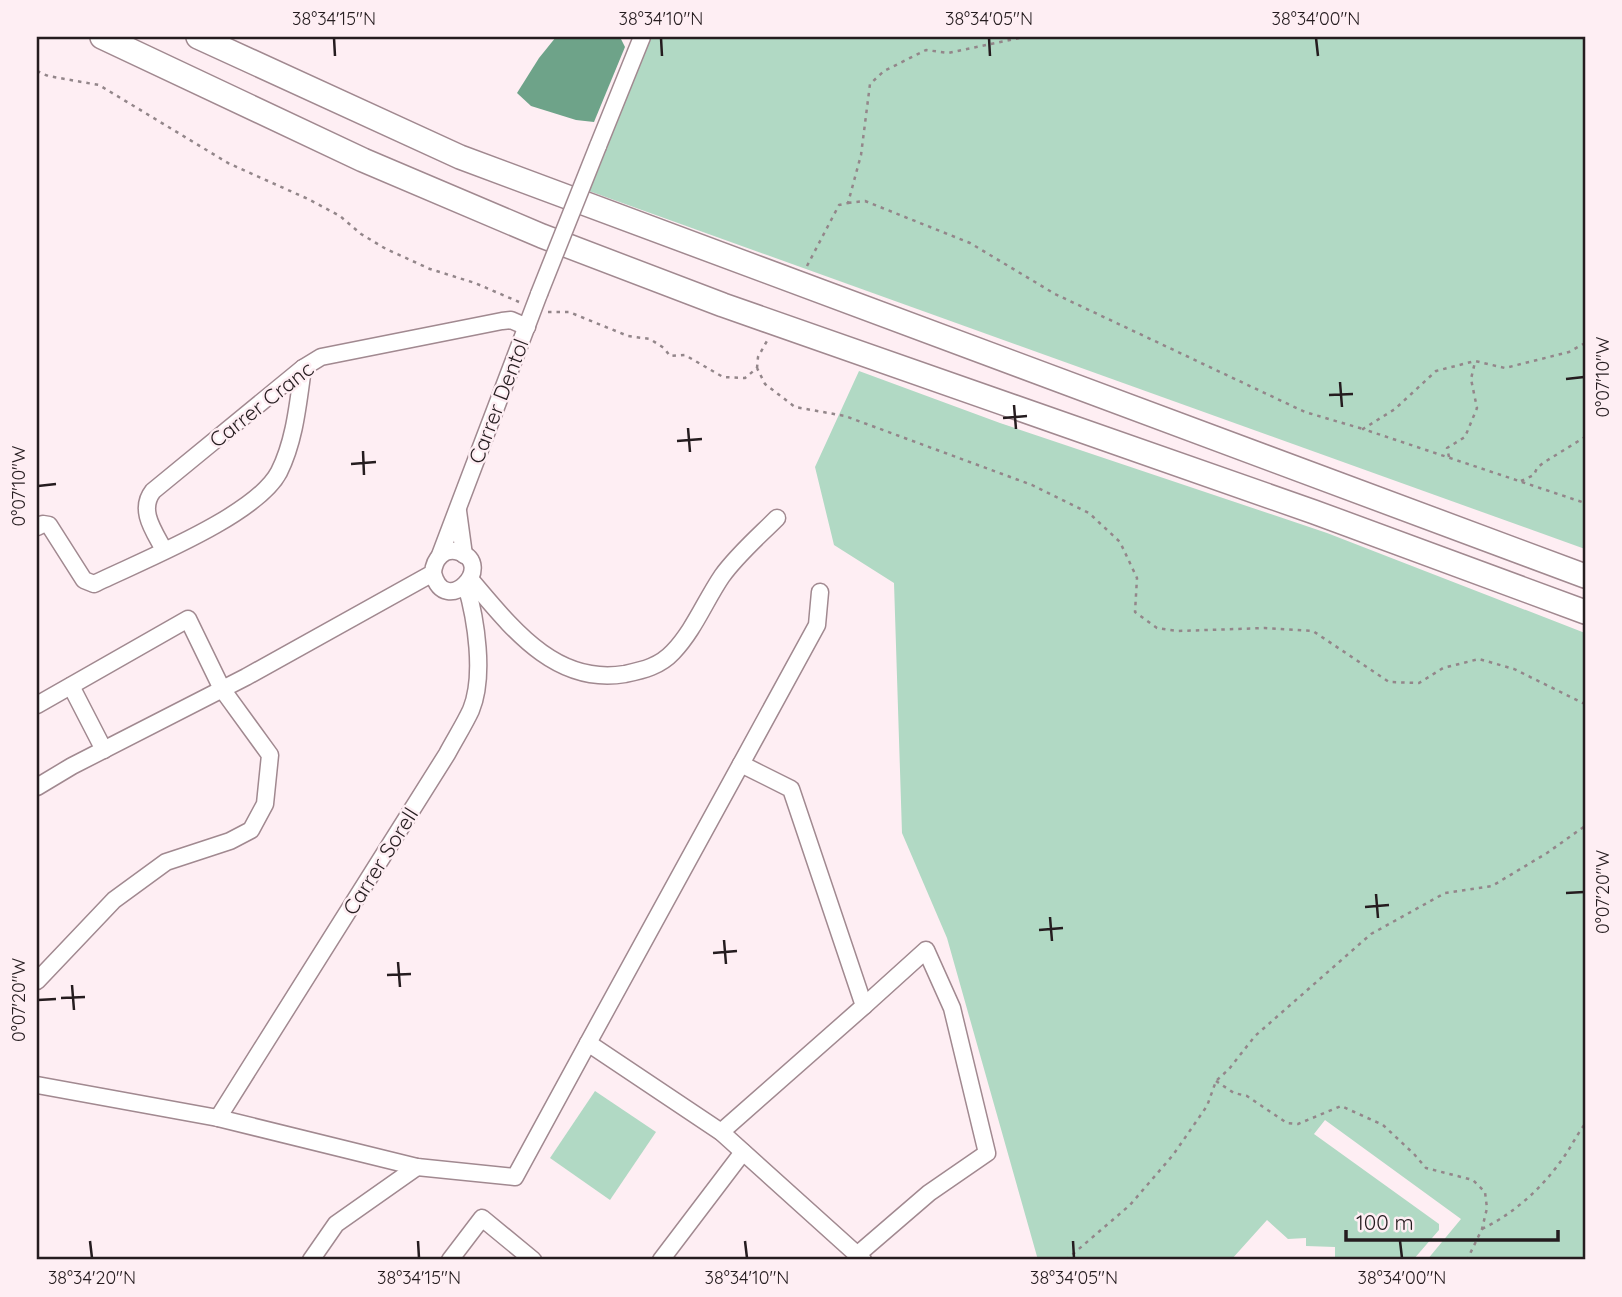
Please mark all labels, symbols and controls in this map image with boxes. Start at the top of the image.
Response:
text: 38°34'15"N [292,7,376,30]
text: 38°34'10"N [619,7,703,30]
text: 38°34'05"N [945,7,1033,30]
text: 38°34'00"N [1272,7,1360,30]
street label: Carrer Dentol [462,335,534,467]
text: 0°07'10"W [1591,337,1614,417]
street label: Carrer Cranc [204,355,318,453]
text: 0°07'10"W [7,446,30,526]
street label: Carrer Sorell [337,803,423,919]
text: 0°07'20"W [1591,850,1614,934]
text: 0°07'20"W [7,958,30,1042]
scale bar [1346,1199,1557,1243]
text: 100 m [1356,1209,1414,1235]
text: 38°34'20"N [48,1266,136,1289]
text: 38°34'15"N [377,1266,461,1289]
text: 38°34'10"N [705,1266,789,1289]
text: 38°34'05"N [1030,1266,1118,1289]
text: 38°34'00"N [1358,1266,1446,1289]

